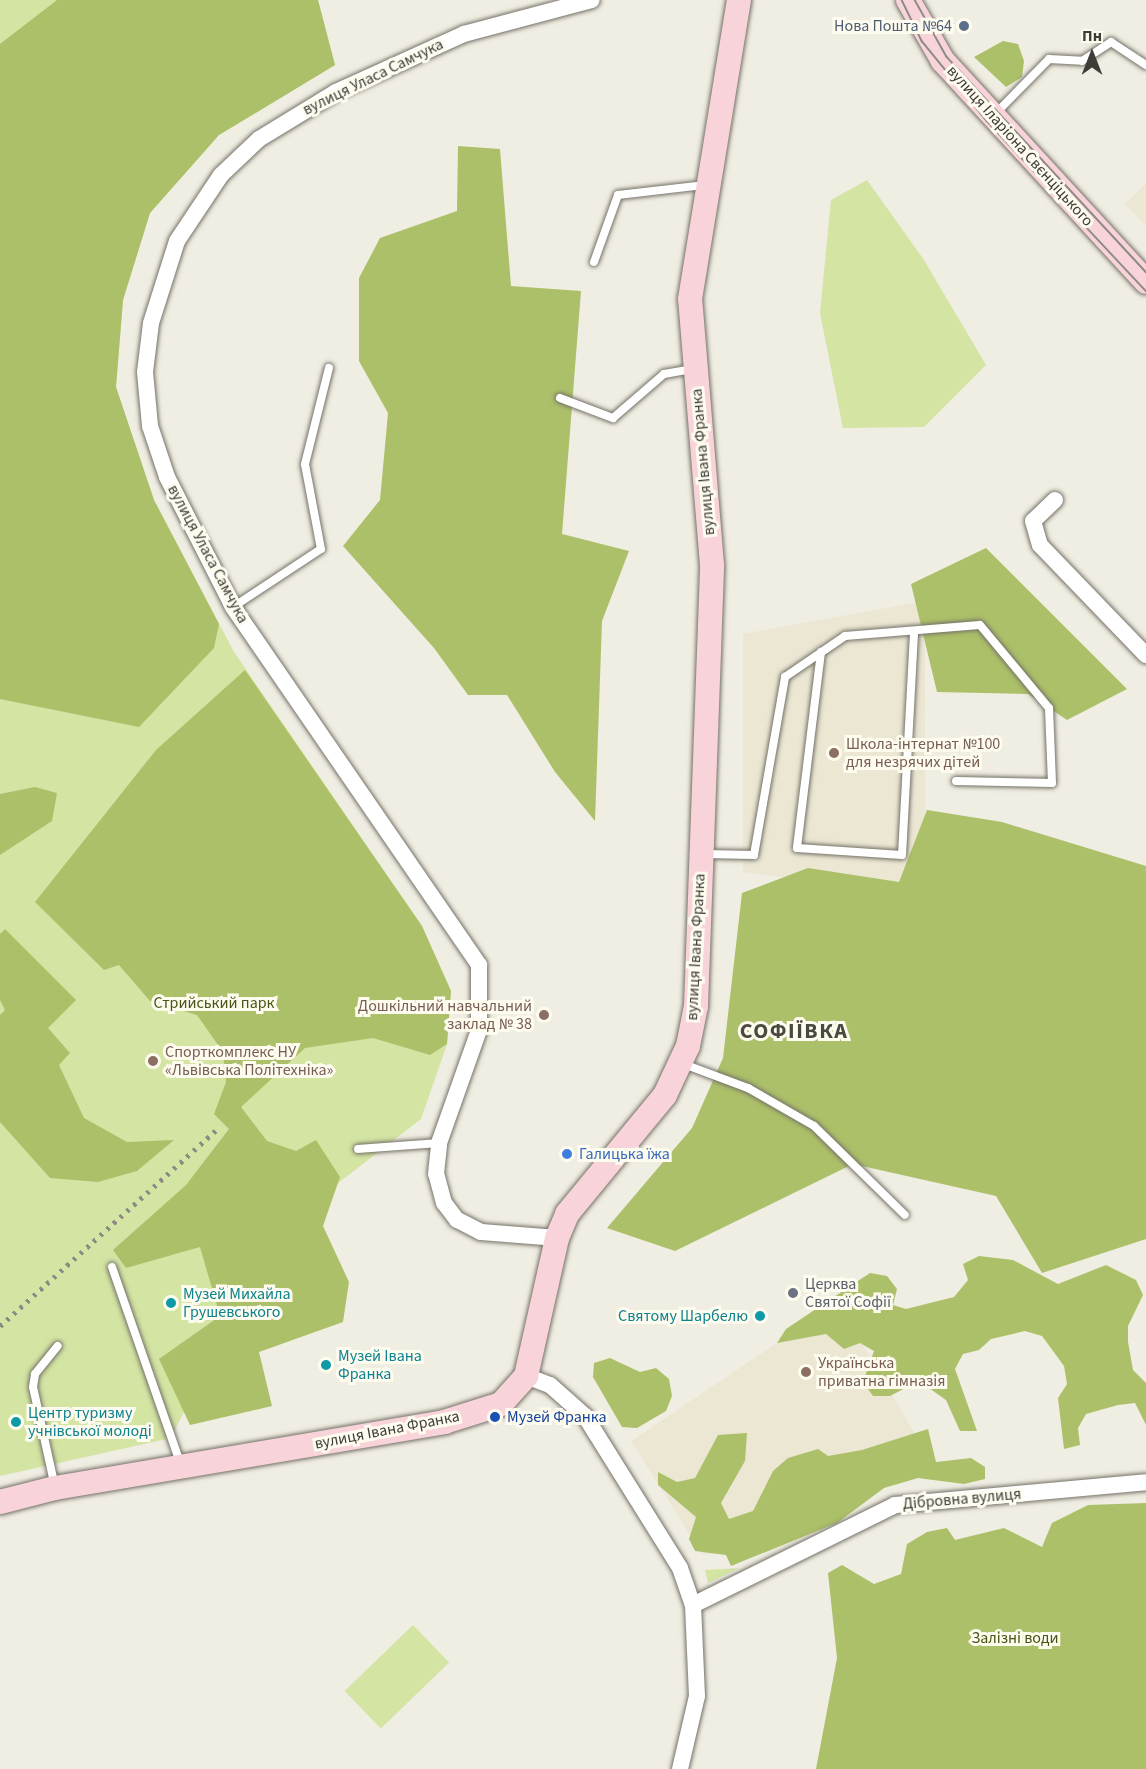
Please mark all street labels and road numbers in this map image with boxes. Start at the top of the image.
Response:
street label: вулиця Уласа Самчука [300,35,446,119]
street label: вулиця Іларіона Свєнціцького [943,62,1097,230]
street label: вулиця Івана Франка [687,388,719,536]
street label: вулиця Уласа Самчука [163,481,253,627]
street label: вулиця Івана Франка [683,873,709,1021]
street label: вулиця Івана Франка [313,1407,461,1453]
street label: Дібровна вулиця [902,1484,1022,1514]

